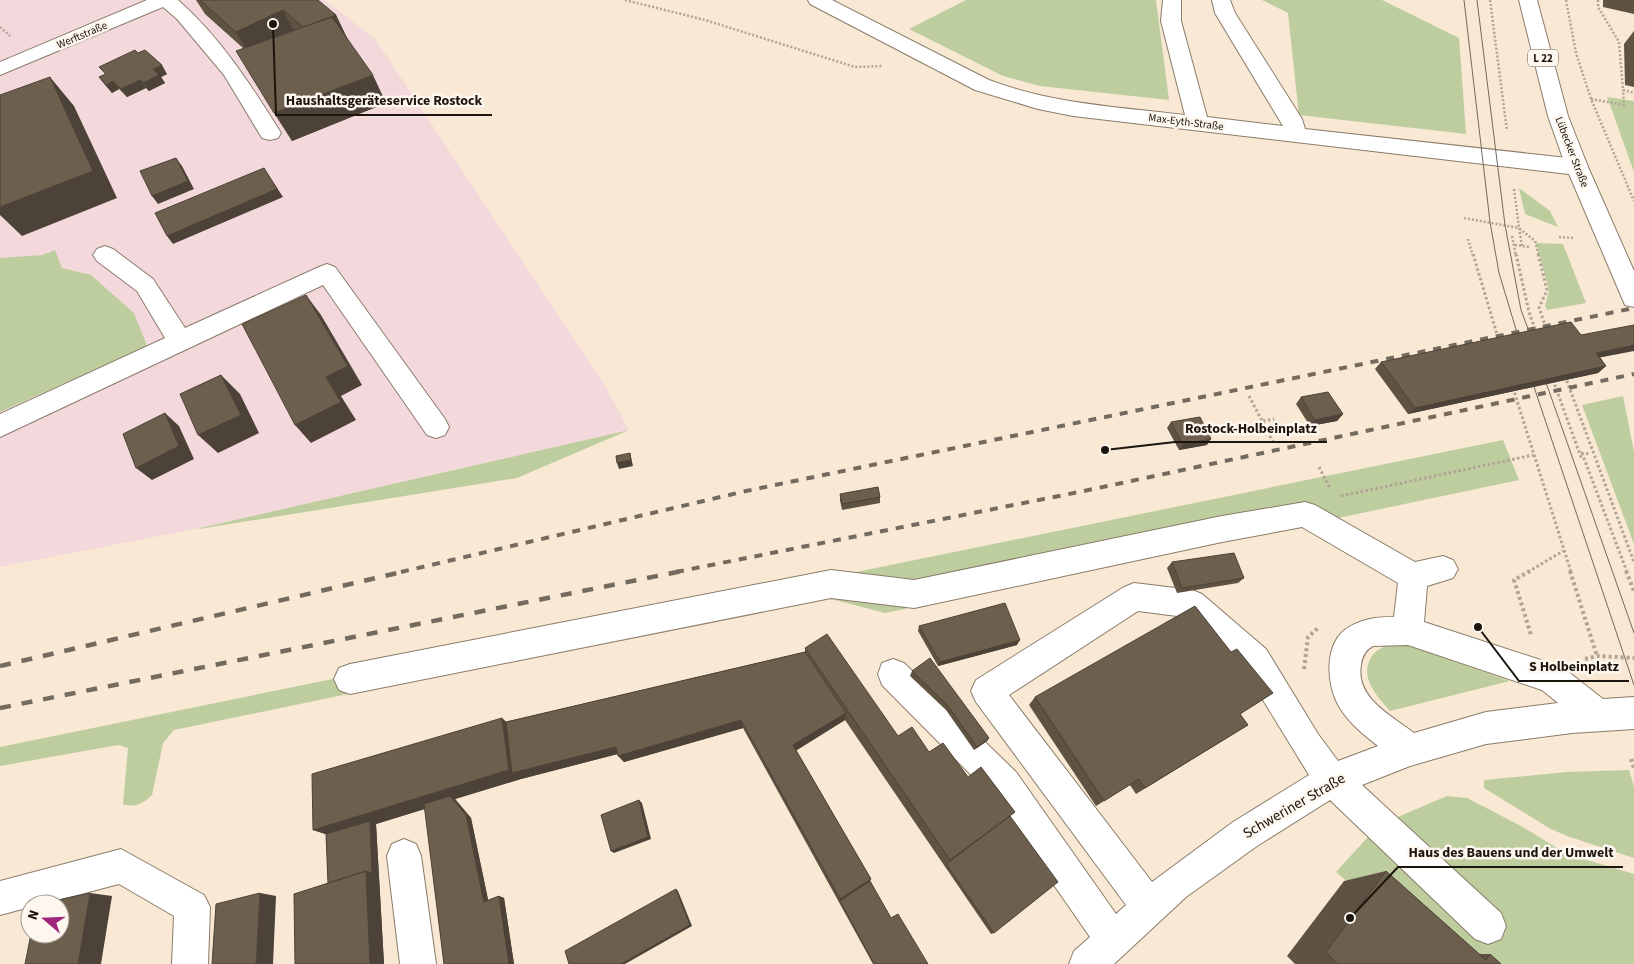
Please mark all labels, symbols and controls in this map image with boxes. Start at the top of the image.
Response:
street label: Werftstraße [55,17,110,52]
road number: L 22 [1528,49,1558,66]
callout: Haushaltsgeräteservice Rostock [276,86,492,115]
text: Haushaltsgeräteservice Rostock [286,91,483,111]
street label: Max-Eyth-Straße [1148,110,1225,134]
street label: Lübecker Straße [1552,114,1593,190]
callout: Rostock-Holbeinplatz [1175,413,1327,442]
text: Rostock-Holbeinplatz [1185,419,1318,439]
callout: S Holbeinplatz [1519,652,1629,681]
text: S Holbeinplatz [1529,657,1620,677]
street label: Schweriner Straße [1239,768,1349,844]
callout: Haus des Bauens und der Umwelt [1398,838,1623,867]
text: Haus des Bauens und der Umwelt [1408,843,1614,863]
north arrow [20,894,70,944]
text: N [23,907,45,923]

